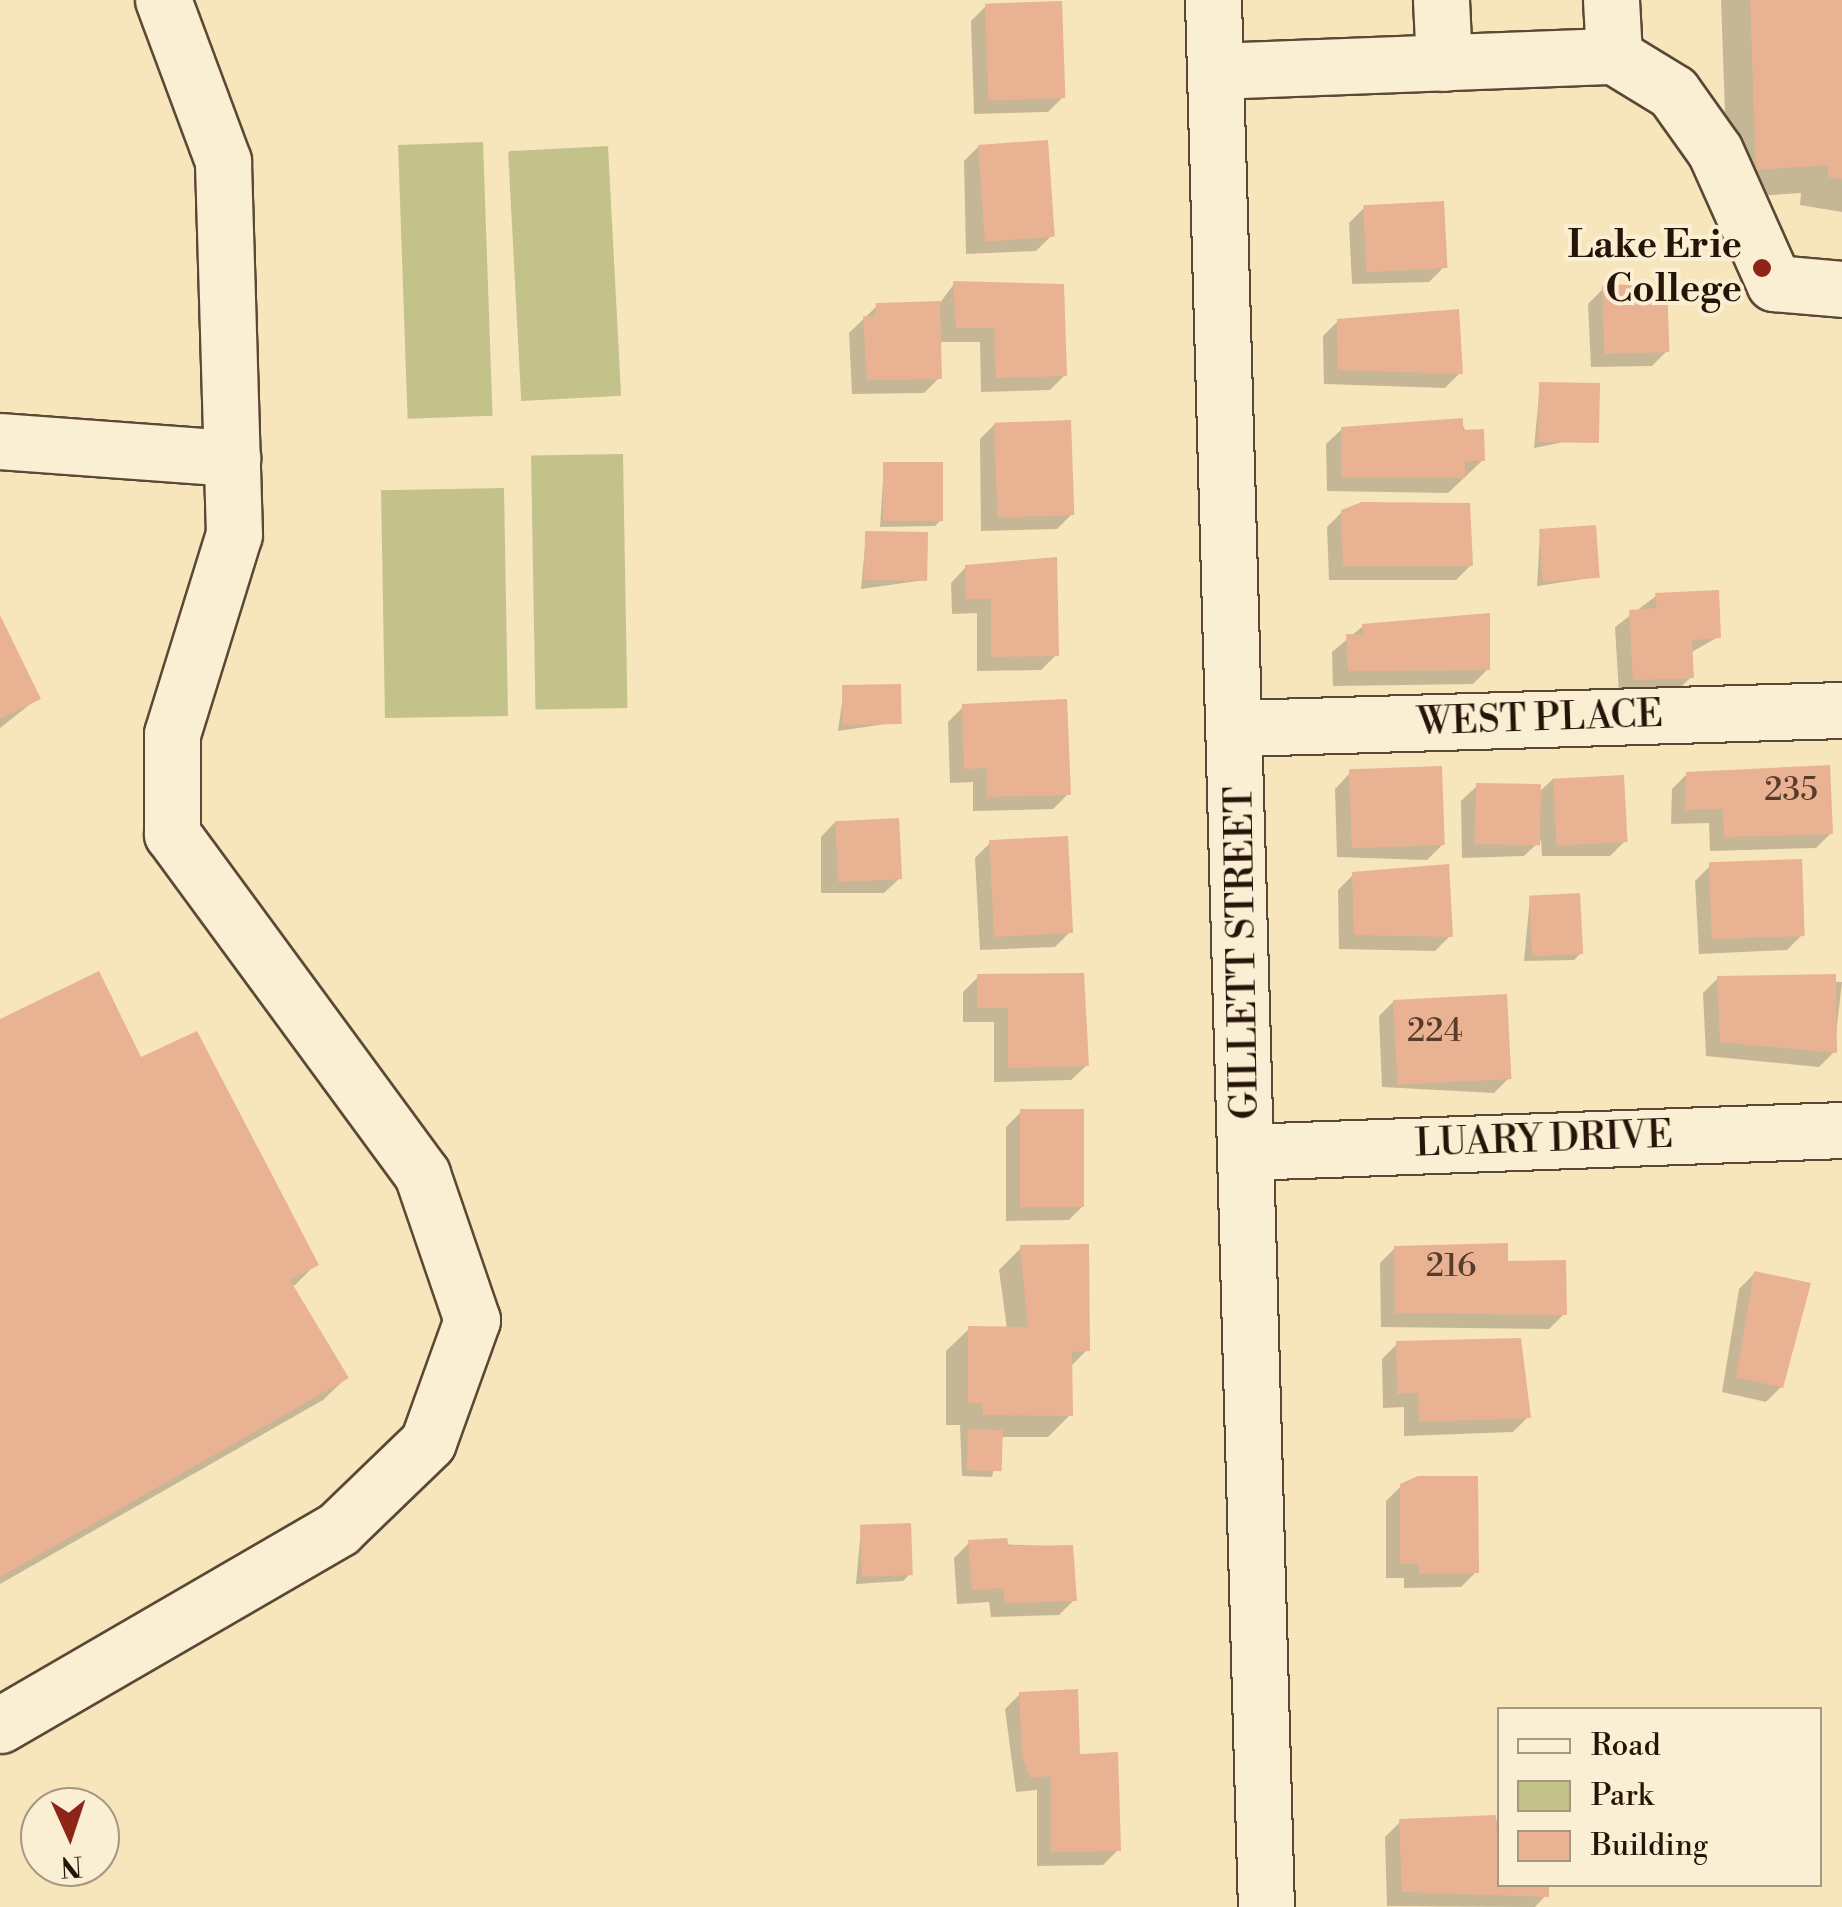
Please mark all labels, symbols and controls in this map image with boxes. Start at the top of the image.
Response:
place label: Lake Erie College [1567,223,1742,312]
marker: Lake Erie College [1751,257,1773,279]
street label: WEST PLACE [1416,692,1664,746]
house number: 235 [1764,771,1818,809]
street label: GILLETT STREET [1217,786,1269,1120]
house number: 224 [1407,1012,1463,1050]
street label: LUARY DRIVE [1414,1113,1674,1167]
house number: 216 [1426,1247,1476,1285]
legend [1497,1707,1822,1887]
text: Road [1591,1727,1661,1765]
text: Park [1591,1777,1653,1815]
north arrow [20,1787,120,1887]
text: Building [1591,1827,1708,1865]
text: N [60,1847,83,1884]

